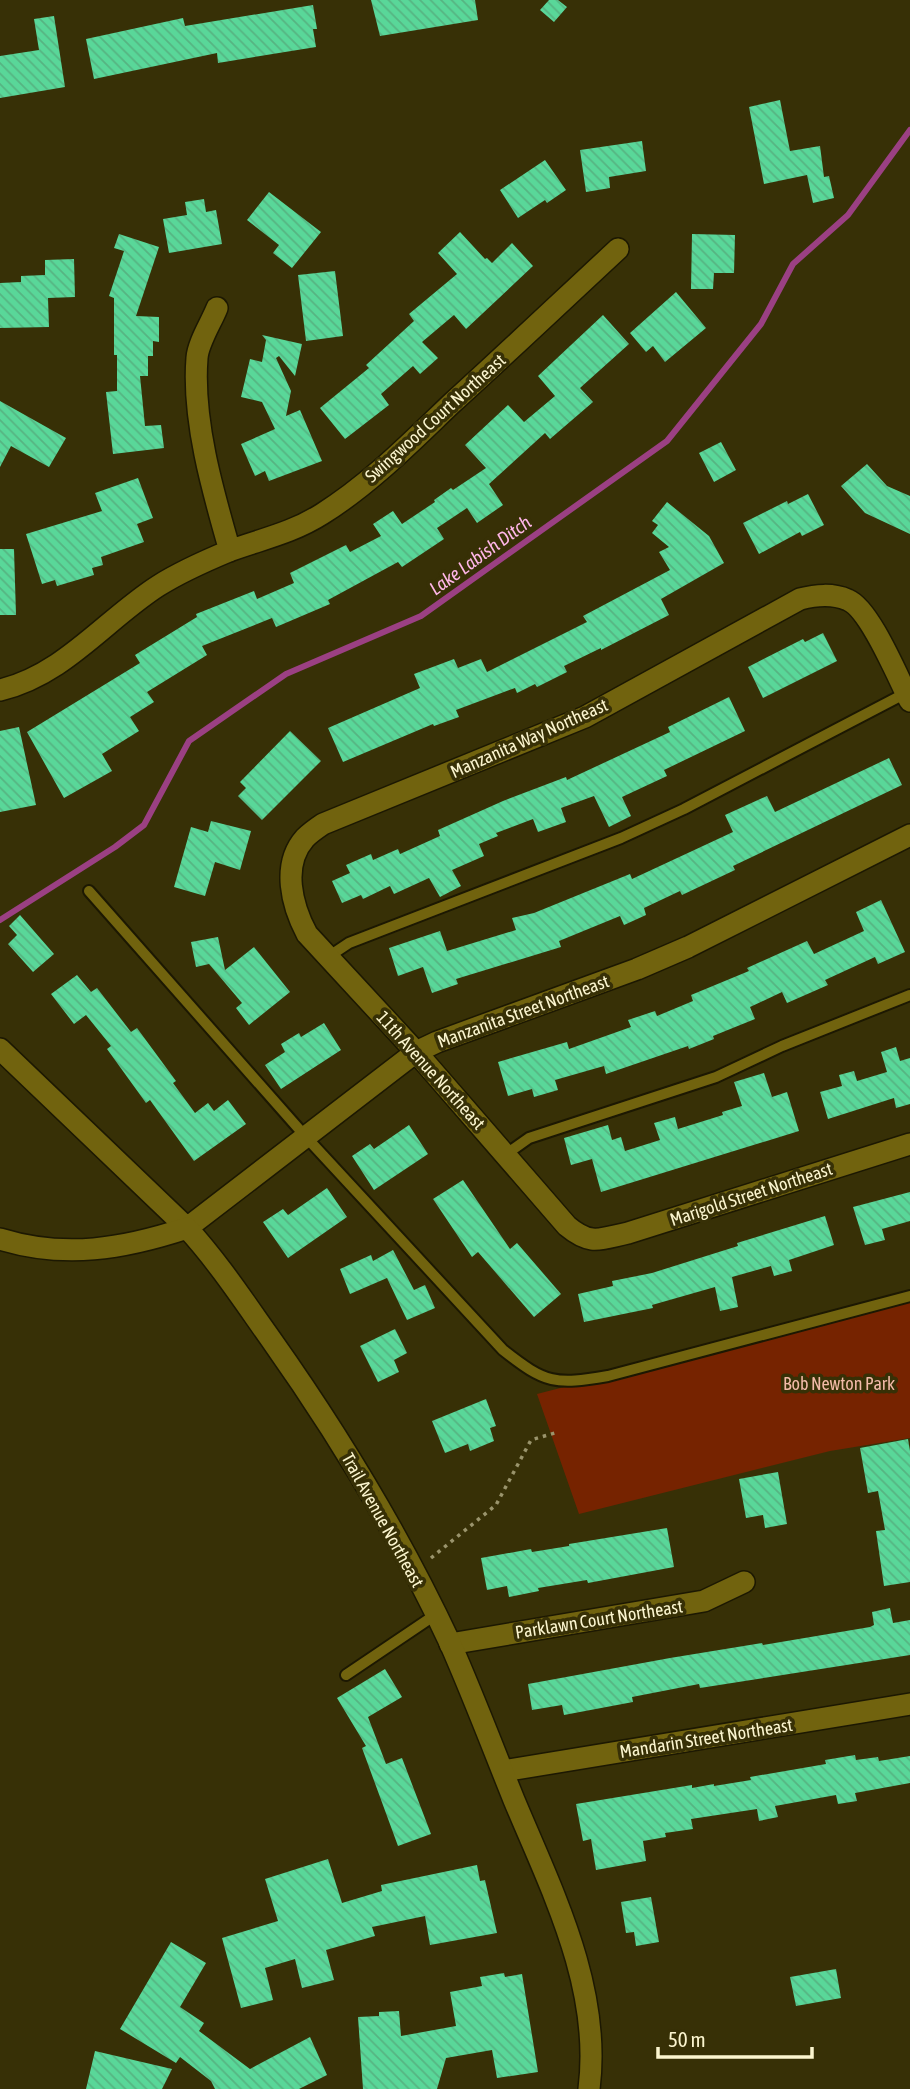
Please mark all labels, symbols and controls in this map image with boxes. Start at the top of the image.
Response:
street label: Swingwood Court Northeast [361,349,509,487]
water label: Lake Labish Ditch [425,511,535,599]
street label: Manzanita Way Northeast [447,694,611,782]
street label: Manzanita Street Northeast [434,970,612,1052]
street label: 11th Avenue Northeast [372,1007,490,1133]
street label: Marigold Street Northeast [667,1158,835,1230]
park label: Bob Newton Park [783,1373,895,1394]
street label: Trail Avenue Northeast [337,1449,429,1591]
street label: Parklawn Court Northeast [514,1595,684,1643]
street label: Mandarin Street Northeast [618,1714,794,1762]
scale bar [658,2016,812,2060]
text: 50 m [668,2027,706,2051]

